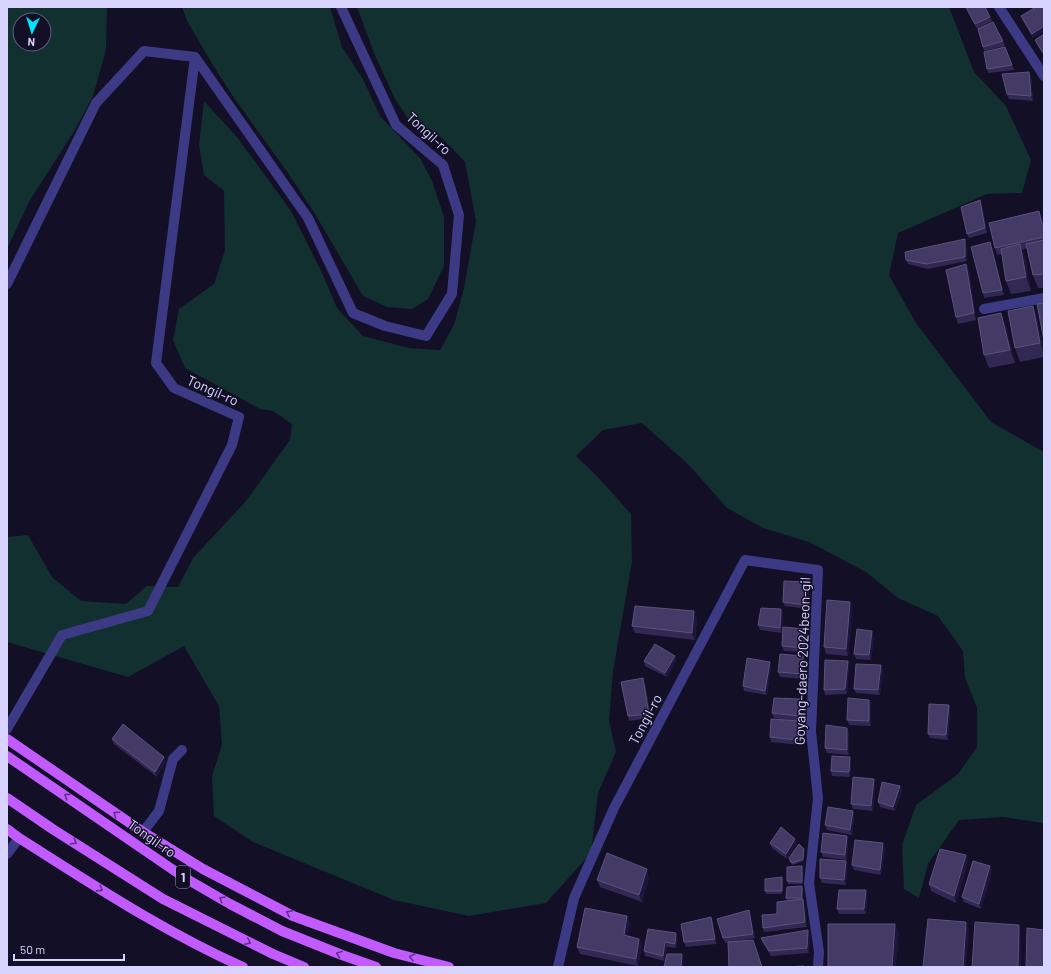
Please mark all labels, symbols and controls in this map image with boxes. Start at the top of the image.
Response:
north arrow [12,12,52,52]
text: N [27,36,35,49]
street label: Tongil-ro [403,108,455,158]
street label: Tongil-ro [185,371,241,409]
street label: Goyang-daero 2024beon-gil [791,577,813,745]
street label: Tongil-ro [625,691,665,747]
one-way arrow [64,793,71,801]
one-way arrow [114,812,121,819]
street label: Tongil-ro [125,815,179,861]
one-way arrow [70,838,77,845]
road number: 1 [176,866,190,888]
one-way arrow [95,885,102,892]
one-way arrow [218,897,226,904]
one-way arrow [286,910,294,918]
scale bar [14,936,124,962]
one-way arrow [244,937,251,944]
text: 50 m [20,942,45,956]
one-way arrow [336,950,343,958]
one-way arrow [408,954,415,962]

